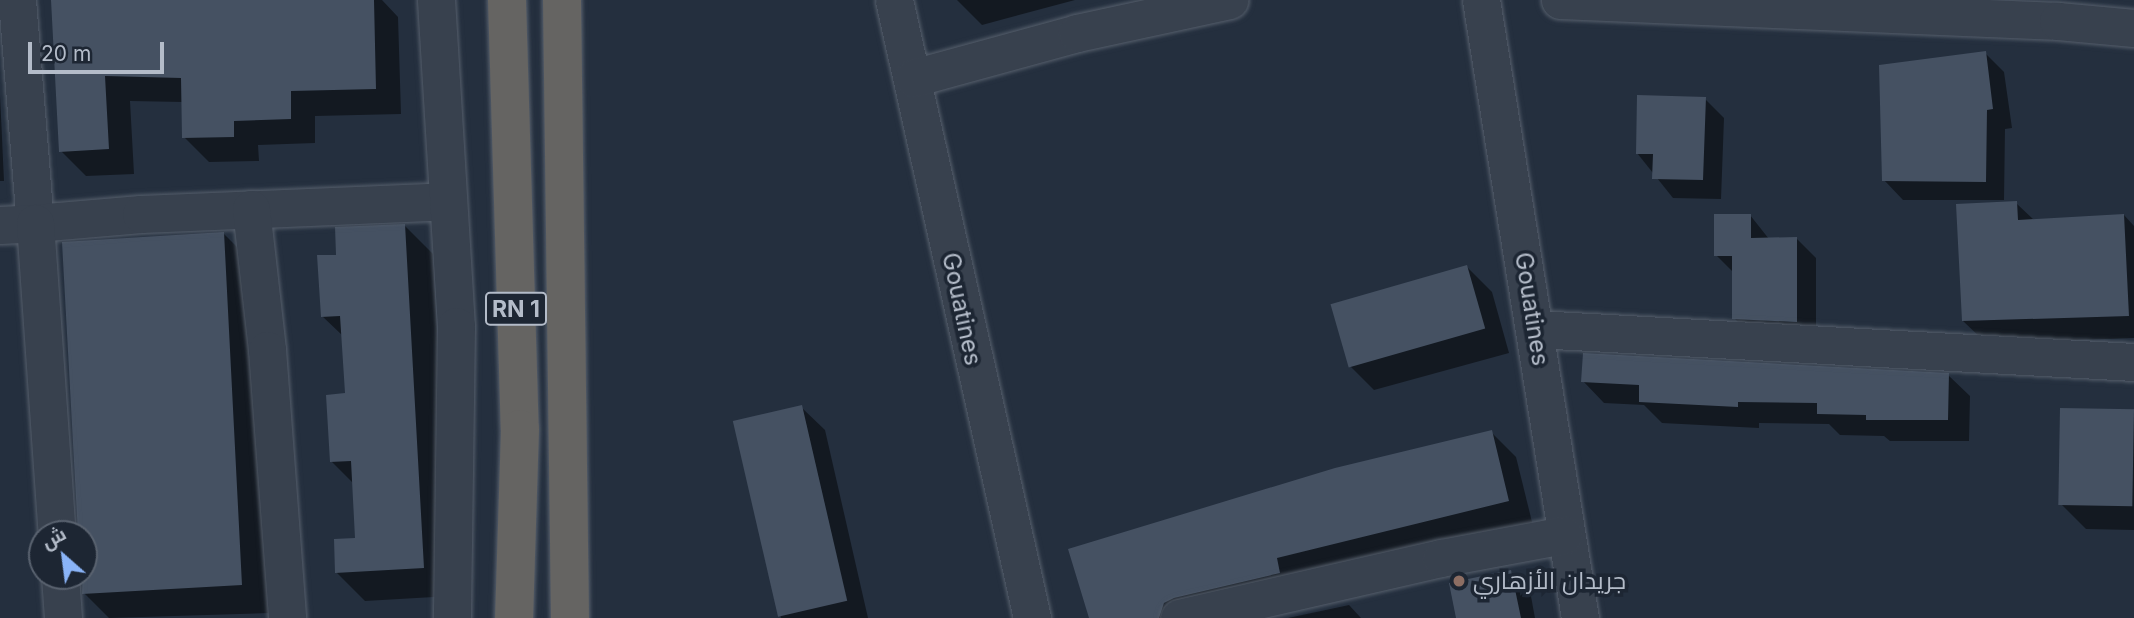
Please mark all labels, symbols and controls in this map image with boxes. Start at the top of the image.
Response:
scale bar [32,28,168,72]
text: 20 m [41,41,91,66]
street label: Gouatines [936,250,988,368]
street label: Gouatines [1509,250,1555,368]
road number: RN 1 [484,290,548,328]
north arrow [28,520,98,590]
text: ش [38,522,70,554]
place label: جريدان الأزهاري [1473,567,1626,595]
marker: جريدان الأزهاري [1451,573,1467,589]

